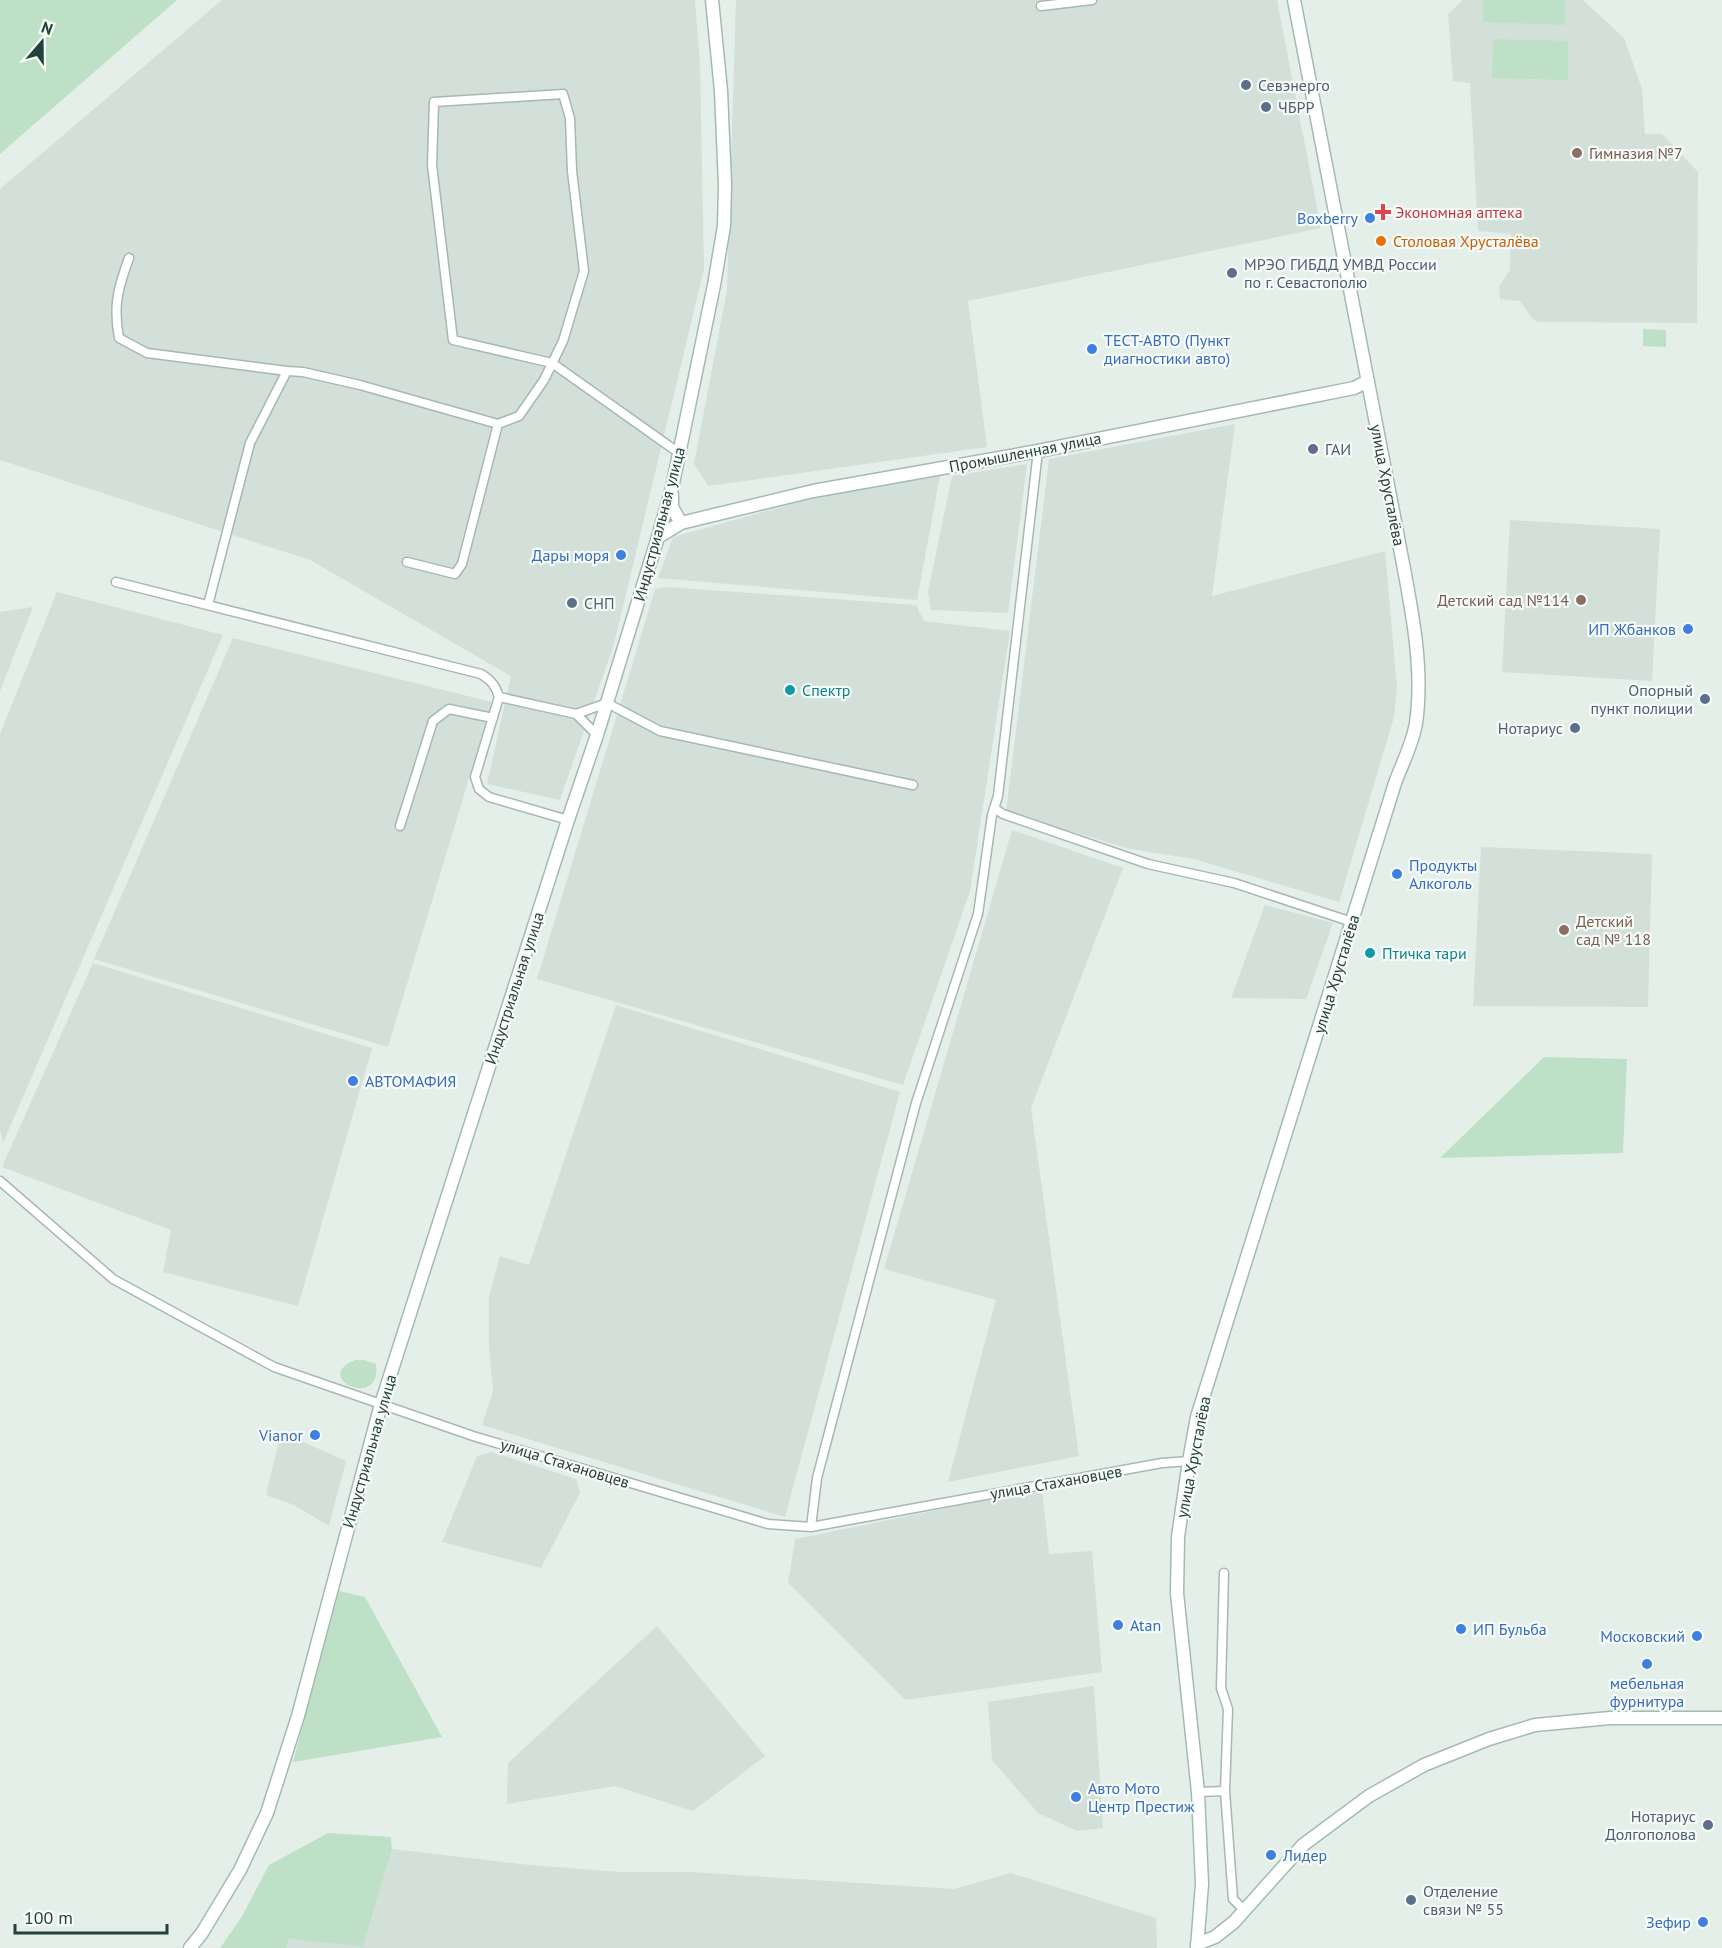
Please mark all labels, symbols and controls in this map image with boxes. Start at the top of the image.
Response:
north arrow [12,12,72,72]
text: N [39,17,55,39]
place label: Севэнерго [1258,75,1330,95]
marker: Севэнерго [1239,78,1253,92]
place label: ЧБРР [1278,97,1314,117]
marker: ЧБРР [1259,100,1273,114]
place label: Гимназия №7 [1589,143,1683,163]
marker: Гимназия №7 [1570,146,1584,160]
place label: Экономная аптека [1395,202,1523,222]
marker: Экономная аптека [1376,205,1390,219]
place label: Boxberry [1297,208,1359,228]
marker: Boxberry [1363,211,1377,225]
place label: Столовая Хрусталёва [1393,231,1539,251]
marker: Столовая Хрусталёва [1374,234,1388,248]
place label: МРЭО ГИБДД УМВД России по г. Севастополю [1244,254,1437,292]
marker: МРЭО ГИБДД УМВД России по г. Севастополю [1225,266,1239,280]
place label: ТЕСТ-АВТО (Пункт диагностики авто) [1104,330,1230,368]
marker: ТЕСТ-АВТО (Пункт диагностики авто) [1085,342,1099,356]
street label: улица Хрусталёва [1366,422,1410,548]
street label: Промышленная улица [947,427,1103,477]
place label: ГАИ [1325,439,1351,459]
marker: ГАИ [1306,442,1320,456]
street label: Индустриальная улица [629,445,689,603]
place label: Дары моря [532,545,609,565]
marker: Дары моря [614,548,628,562]
place label: Детский сад №114 [1437,590,1569,610]
place label: СНП [584,593,614,613]
marker: Детский сад №114 [1574,593,1588,607]
marker: СНП [565,596,579,610]
place label: ИП Жбанков [1588,619,1676,639]
marker: ИП Жбанков [1681,622,1695,636]
place label: Спектр [802,680,851,700]
place label: Опорный пункт полиции [1590,680,1693,718]
marker: Спектр [783,683,797,697]
marker: Опорный пункт полиции [1698,692,1712,706]
place label: Нотариус [1498,718,1563,738]
marker: Нотариус [1568,721,1582,735]
place label: Продукты Алкоголь [1409,855,1477,893]
marker: Продукты Алкоголь [1390,867,1404,881]
street label: Индустриальная улица [480,909,548,1067]
place label: Детский сад № 118 [1576,911,1651,949]
street label: улица Хрусталёва [1308,912,1364,1036]
marker: Детский сад № 118 [1557,923,1571,937]
place label: Птичка тари [1382,943,1467,963]
marker: Птичка тари [1363,946,1377,960]
place label: АВТОМАФИЯ [365,1071,456,1091]
marker: АВТОМАФИЯ [346,1074,360,1088]
street label: Индустриальная улица [337,1372,401,1530]
street label: улица Хрусталёва [1171,1394,1215,1520]
place label: Vianor [258,1425,304,1445]
marker: Vianor [308,1428,322,1442]
street label: улица Стахановцев [498,1434,632,1492]
street label: улица Стахановцев [988,1461,1124,1503]
place label: Atan [1130,1615,1161,1635]
marker: Atan [1111,1618,1125,1632]
place label: ИП Бульба [1473,1619,1547,1639]
marker: ИП Бульба [1454,1622,1468,1636]
place label: Московский [1600,1626,1685,1646]
marker: Московский [1690,1629,1704,1643]
marker: мебельная фурнитура [1640,1657,1654,1671]
place label: мебельная фурнитура [1610,1673,1684,1711]
place label: Авто Мото Центр Престиж [1088,1778,1195,1816]
marker: Авто Мото Центр Престиж [1069,1790,1083,1804]
place label: Нотариус Долгополова [1605,1806,1696,1844]
marker: Нотариус Долгополова [1701,1818,1715,1832]
place label: Лидер [1282,1845,1327,1865]
marker: Лидер [1264,1848,1278,1862]
place label: Отделение связи № 55 [1423,1881,1504,1919]
marker: Отделение связи № 55 [1404,1893,1418,1907]
scale bar [15,1897,166,1935]
text: 100 m [24,1906,73,1929]
place label: Зефир [1646,1912,1691,1932]
marker: Зефир [1696,1915,1710,1929]

